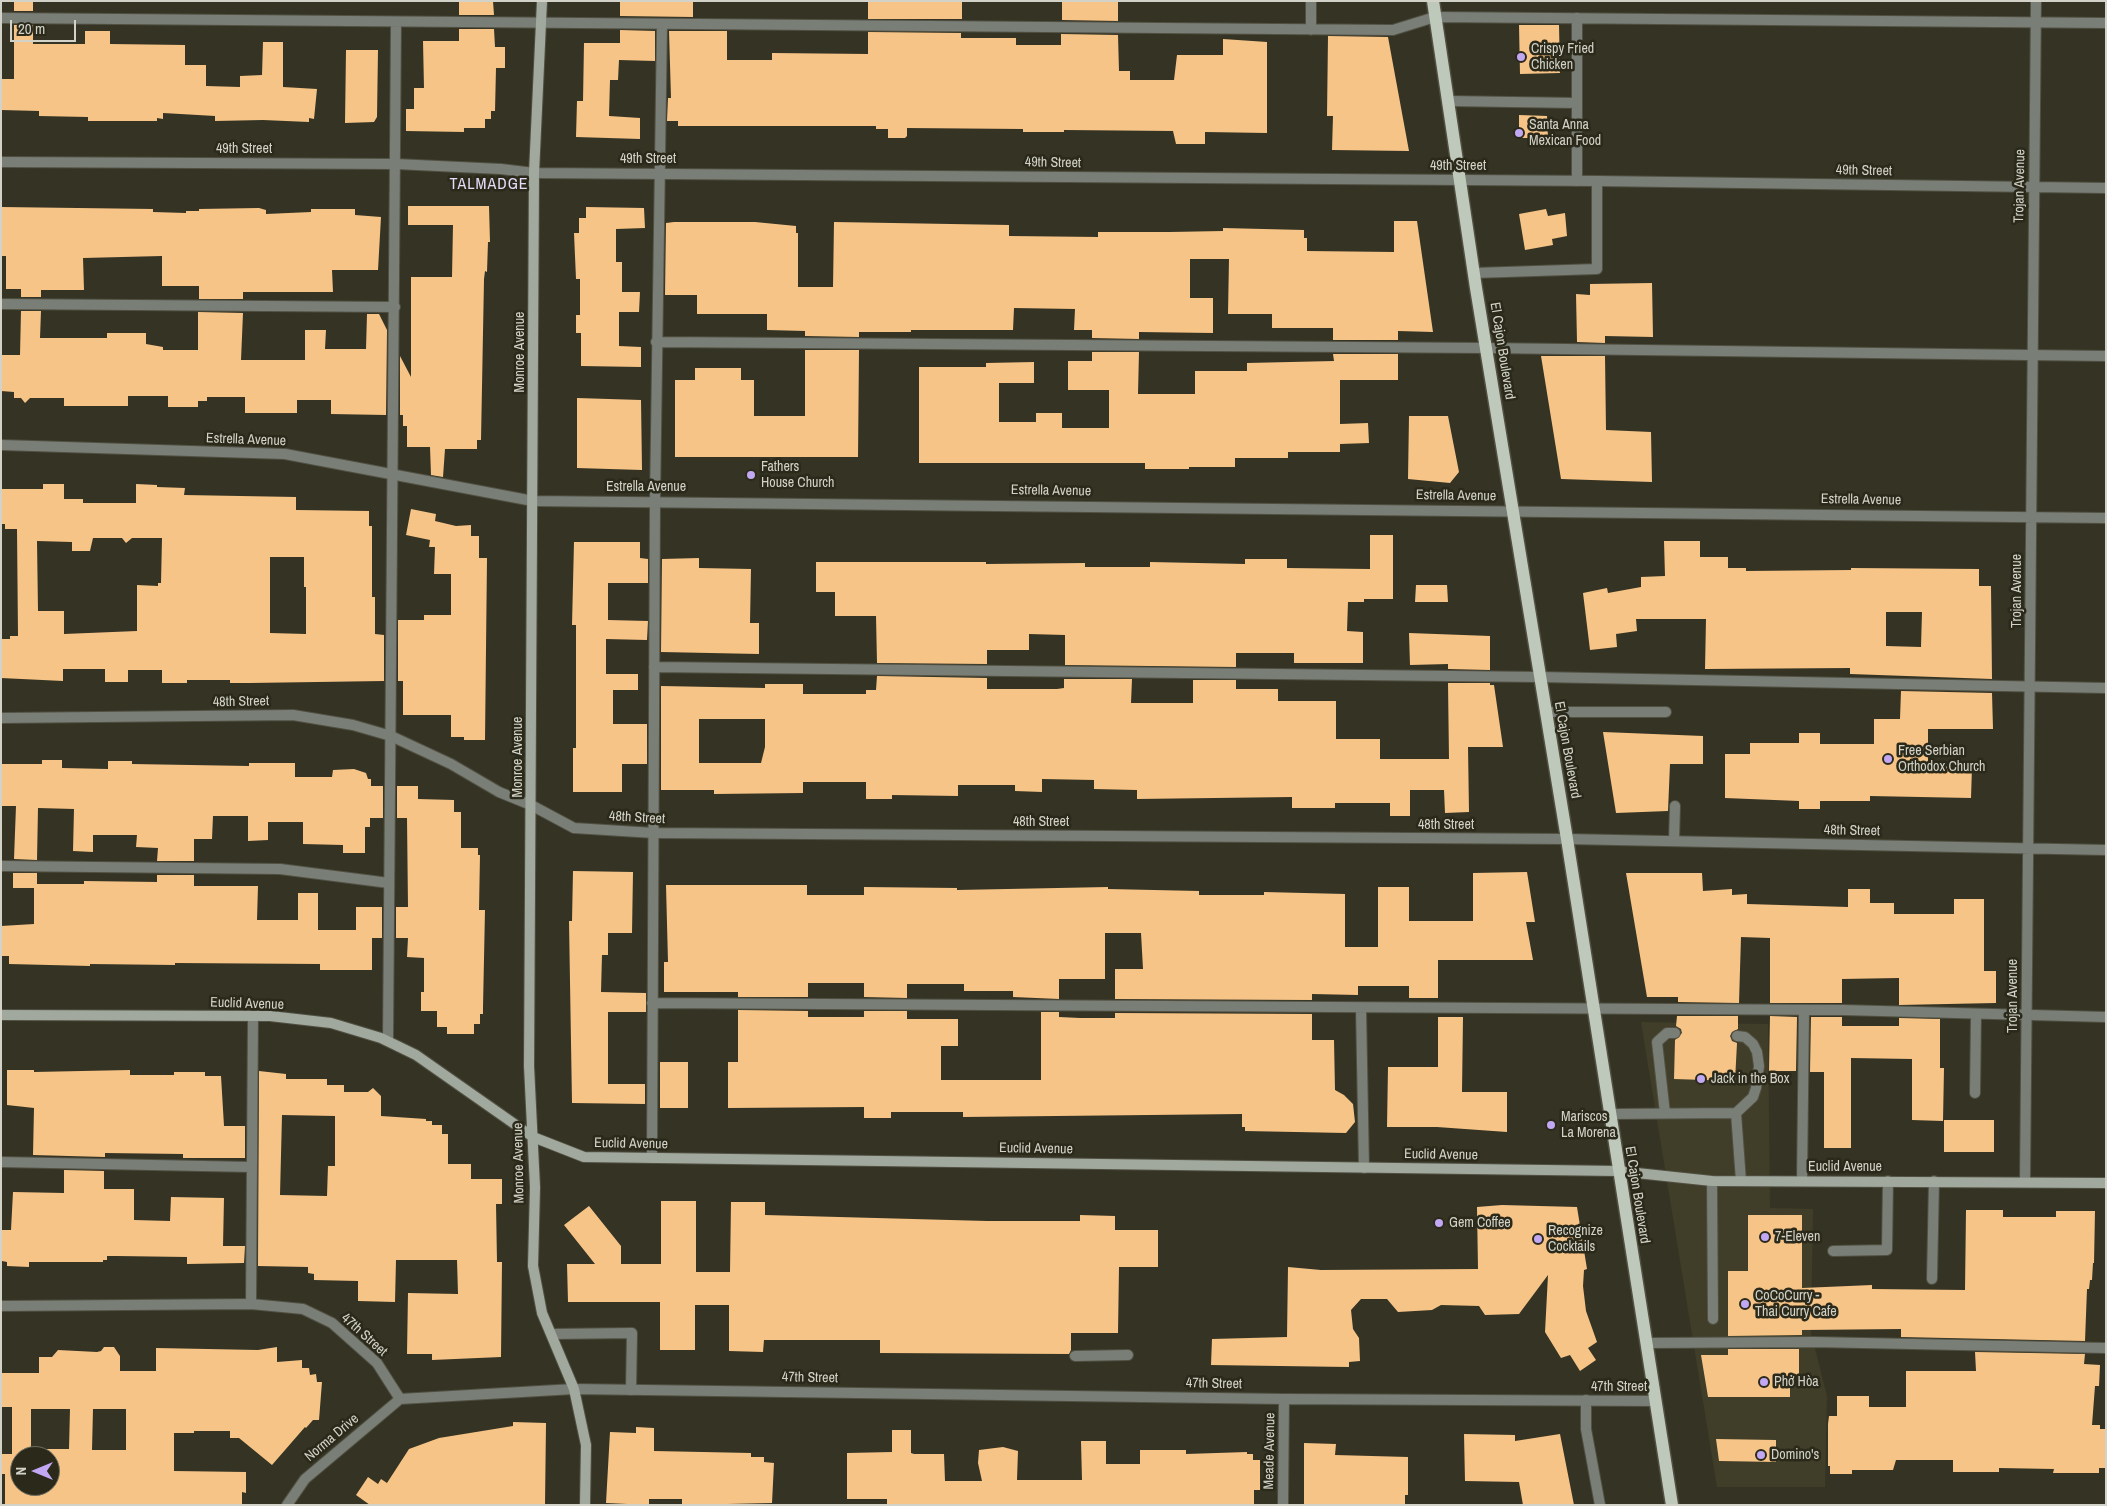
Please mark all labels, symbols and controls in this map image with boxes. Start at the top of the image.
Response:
scale bar [12,10,79,42]
text: 20 m [18,18,45,39]
place label: Crispy Fried Chicken [1531,41,1594,74]
marker: Crispy Fried Chicken [1515,51,1527,63]
place label: Santa Anna Mexican Food [1529,117,1601,150]
marker: Santa Anna Mexican Food [1513,127,1525,139]
street label: 49th Street [216,141,272,157]
street label: Trojan Avenue [2011,149,2029,223]
street label: 49th Street [620,151,676,167]
street label: 49th Street [1025,154,1081,172]
street label: 49th Street [1430,158,1486,174]
street label: 49th Street [1836,162,1892,180]
district label: TALMADGE [448,175,530,195]
street label: El Cajon Boulevard [1486,301,1518,401]
street label: Monroe Avenue [512,312,528,392]
street label: Estrella Avenue [206,430,286,450]
place label: Fathers House Church [761,459,834,492]
marker: Fathers House Church [745,469,757,481]
street label: Estrella Avenue [606,479,686,495]
street label: Estrella Avenue [1011,482,1091,500]
street label: Estrella Avenue [1416,487,1496,505]
street label: Estrella Avenue [1821,491,1901,509]
street label: Trojan Avenue [2009,554,2025,628]
street label: 48th Street [213,693,269,711]
street label: El Cajon Boulevard [1550,700,1584,800]
street label: Monroe Avenue [510,717,526,797]
place label: Free Serbian Orthodox Church [1898,743,1985,776]
marker: Free Serbian Orthodox Church [1882,753,1894,765]
street label: 48th Street [609,808,665,828]
street label: 48th Street [1013,814,1069,830]
street label: 48th Street [1418,817,1474,833]
street label: 48th Street [1824,822,1880,840]
street label: Trojan Avenue [2005,959,2021,1033]
street label: Euclid Avenue [210,994,284,1014]
place label: Jack in the Box [1711,1071,1789,1087]
marker: Jack in the Box [1695,1073,1707,1085]
place label: Mariscos La Morena [1561,1109,1616,1142]
marker: Mariscos La Morena [1545,1119,1557,1131]
street label: Monroe Avenue [510,1122,528,1204]
street label: Euclid Avenue [594,1135,668,1153]
street label: Euclid Avenue [999,1140,1073,1158]
street label: El Cajon Boulevard [1621,1145,1653,1245]
street label: Euclid Avenue [1404,1146,1478,1164]
street label: Euclid Avenue [1808,1159,1882,1175]
place label: Gem Coffee [1449,1215,1511,1231]
marker: Gem Coffee [1433,1217,1445,1229]
place label: Recognize Cocktails [1548,1223,1603,1256]
place label: 7-Eleven [1775,1229,1820,1245]
marker: 7-Eleven [1759,1231,1771,1243]
marker: Recognize Cocktails [1532,1233,1544,1245]
place label: CoCoCurry - Thai Curry Cafe [1755,1288,1837,1320]
marker: CoCoCurry - Thai Curry Cafe [1739,1298,1751,1310]
street label: 47th Street [338,1310,390,1360]
street label: 47th Street [782,1369,838,1387]
place label: Phở Hòa [1774,1374,1819,1390]
street label: 47th Street [1186,1375,1242,1393]
marker: Phở Hòa [1758,1376,1770,1388]
street label: 47th Street [1591,1379,1647,1395]
street label: Norma Drive [302,1411,362,1465]
street label: Meade Avenue [1261,1412,1279,1490]
north arrow [10,1446,60,1496]
place label: Domino's [1771,1447,1819,1463]
marker: Domino's [1755,1449,1767,1461]
text: N [12,1467,30,1475]

